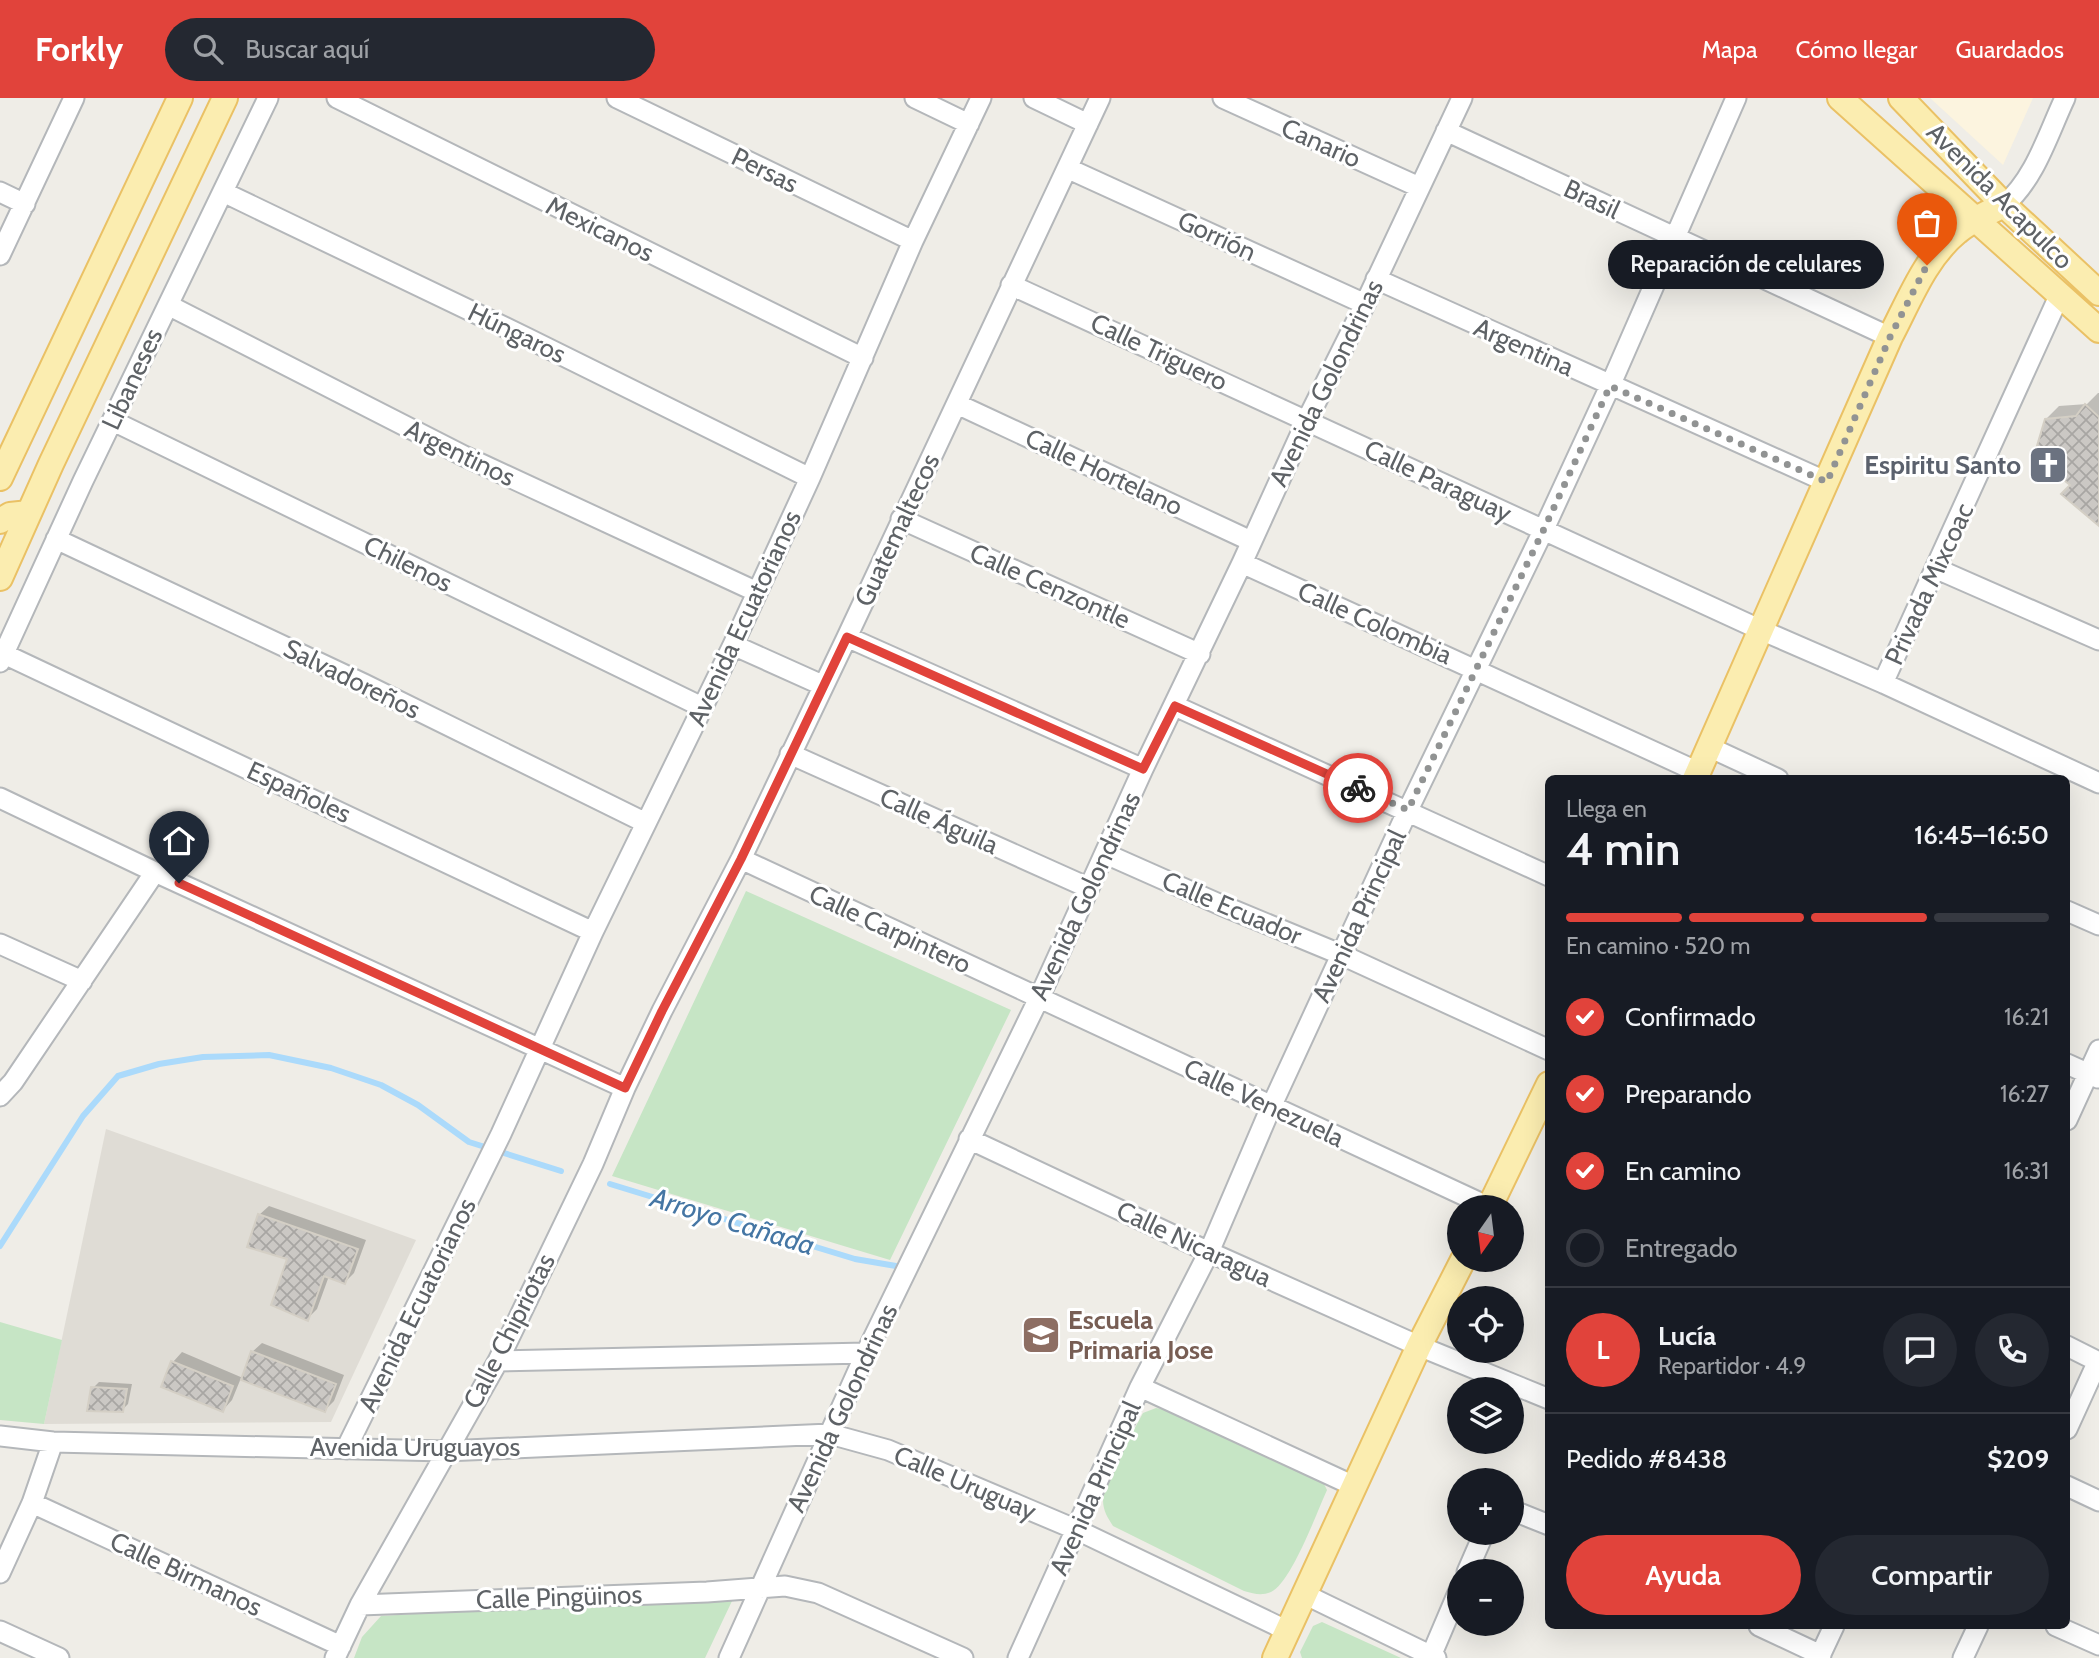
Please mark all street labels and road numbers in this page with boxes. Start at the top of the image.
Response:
street label: Canario [1276,111,1366,175]
street label: Avenida Acapulco [1920,116,2080,276]
street label: Persas [726,140,804,200]
street label: Brasil [1559,172,1625,226]
street label: Mexicanos [541,189,659,269]
street label: Gorrión [1173,204,1261,268]
street label: Avenida Golondrinas [1262,274,1390,492]
street label: Húngaros [463,296,571,370]
street label: Calle Triguero [1086,306,1232,398]
street label: Argentina [1469,311,1579,383]
street label: Libaneses [95,323,169,435]
street label: Argentinos [400,413,520,493]
street label: Calle Hortelano [1020,422,1188,522]
street label: Calle Paraguay [1359,433,1517,529]
street label: Guatemaltecos [848,448,946,612]
street label: Privada Mixcoac [1878,498,1980,670]
street label: Avenida Ecuatorianos [680,505,808,731]
street label: Chilenos [358,529,458,599]
street label: Calle Cenzontle [965,536,1135,636]
street label: Calle Colombia [1293,575,1457,671]
street label: Salvadoreños [278,632,426,726]
street label: Españoles [242,754,356,830]
street label: Calle Águila [875,781,1004,862]
street label: Avenida Golondrinas [1023,787,1147,1005]
street label: Avenida Principal [1305,824,1413,1008]
street label: Calle Ecuador [1157,864,1307,952]
street label: Calle Carpintero [804,878,976,980]
street label: Calle Venezuela [1179,1052,1350,1154]
street label: Avenida Ecuatorianos [351,1193,483,1417]
street label: Calle Nicaragua [1111,1194,1277,1294]
street label: Calle Chipriotas [456,1248,562,1414]
street label: Avenida Golondrinas [780,1299,904,1517]
street label: Avenida Principal [1042,1396,1148,1580]
street label: Avenida Uruguayos [310,1431,520,1463]
street label: Calle Uruguay [889,1439,1041,1527]
street label: Calle Birmanos [105,1525,267,1623]
street label: Calle Pingüinos [475,1578,643,1616]

